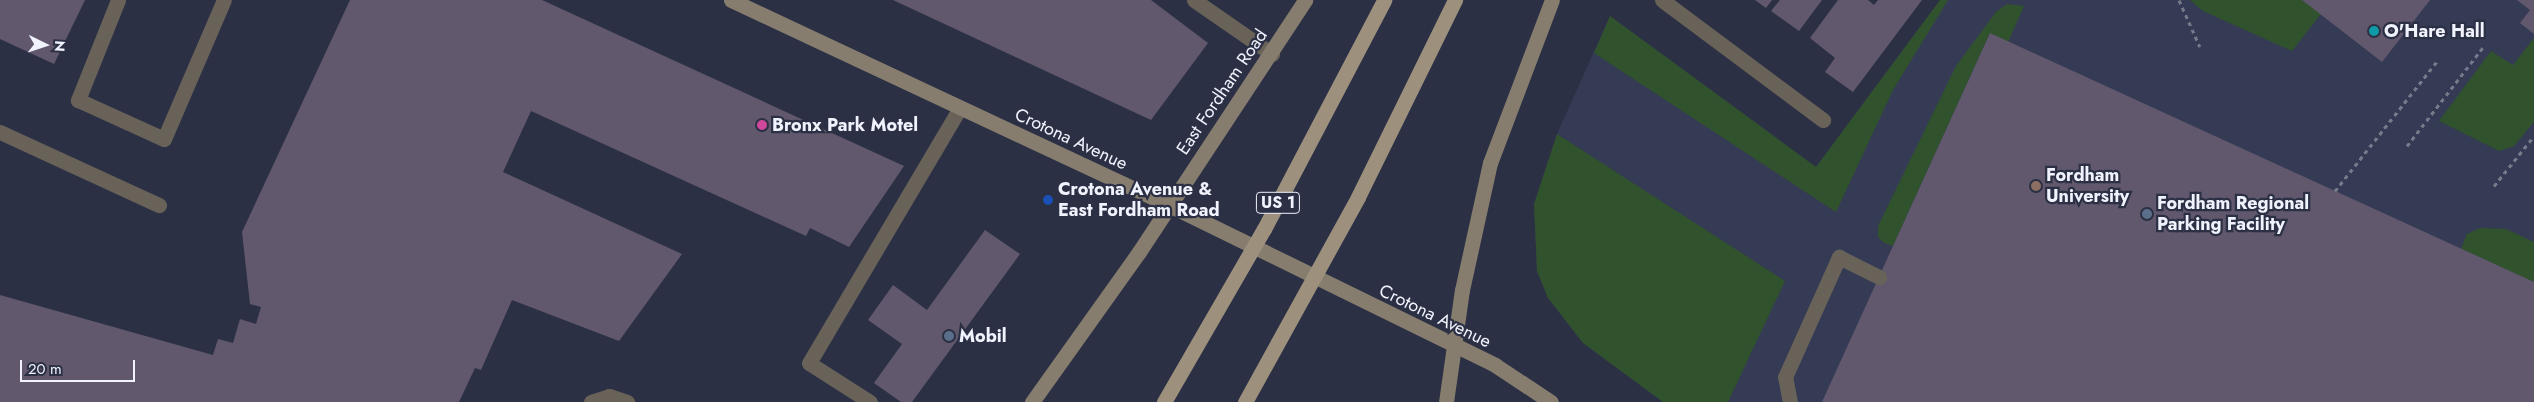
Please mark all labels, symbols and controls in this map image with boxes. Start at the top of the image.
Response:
north arrow [20,20,70,70]
place label: O'Hare Hall [2384,20,2485,42]
street label: East Fordham Road [1172,25,1272,159]
marker: O'Hare Hall [2368,25,2380,37]
text: N [50,40,70,52]
street label: Crotona Avenue [1011,103,1131,175]
place label: Bronx Park Motel [772,114,918,136]
marker: Bronx Park Motel [756,119,768,131]
place label: Fordham University [2046,165,2129,208]
place label: Crotona Avenue & East Fordham Road [1058,179,1220,222]
marker: Fordham University [2030,180,2042,192]
road number: US 1 [1256,190,1300,217]
place label: Fordham Regional Parking Facility [2157,193,2309,235]
marker: Crotona Avenue & East Fordham Road [1042,194,1054,206]
marker: Fordham Regional Parking Facility [2141,208,2153,220]
street label: Crotona Avenue [1376,280,1494,352]
place label: Mobil [959,325,1007,347]
marker: Mobil [943,330,955,342]
scale bar [22,350,138,382]
text: 20 m [28,358,62,380]

